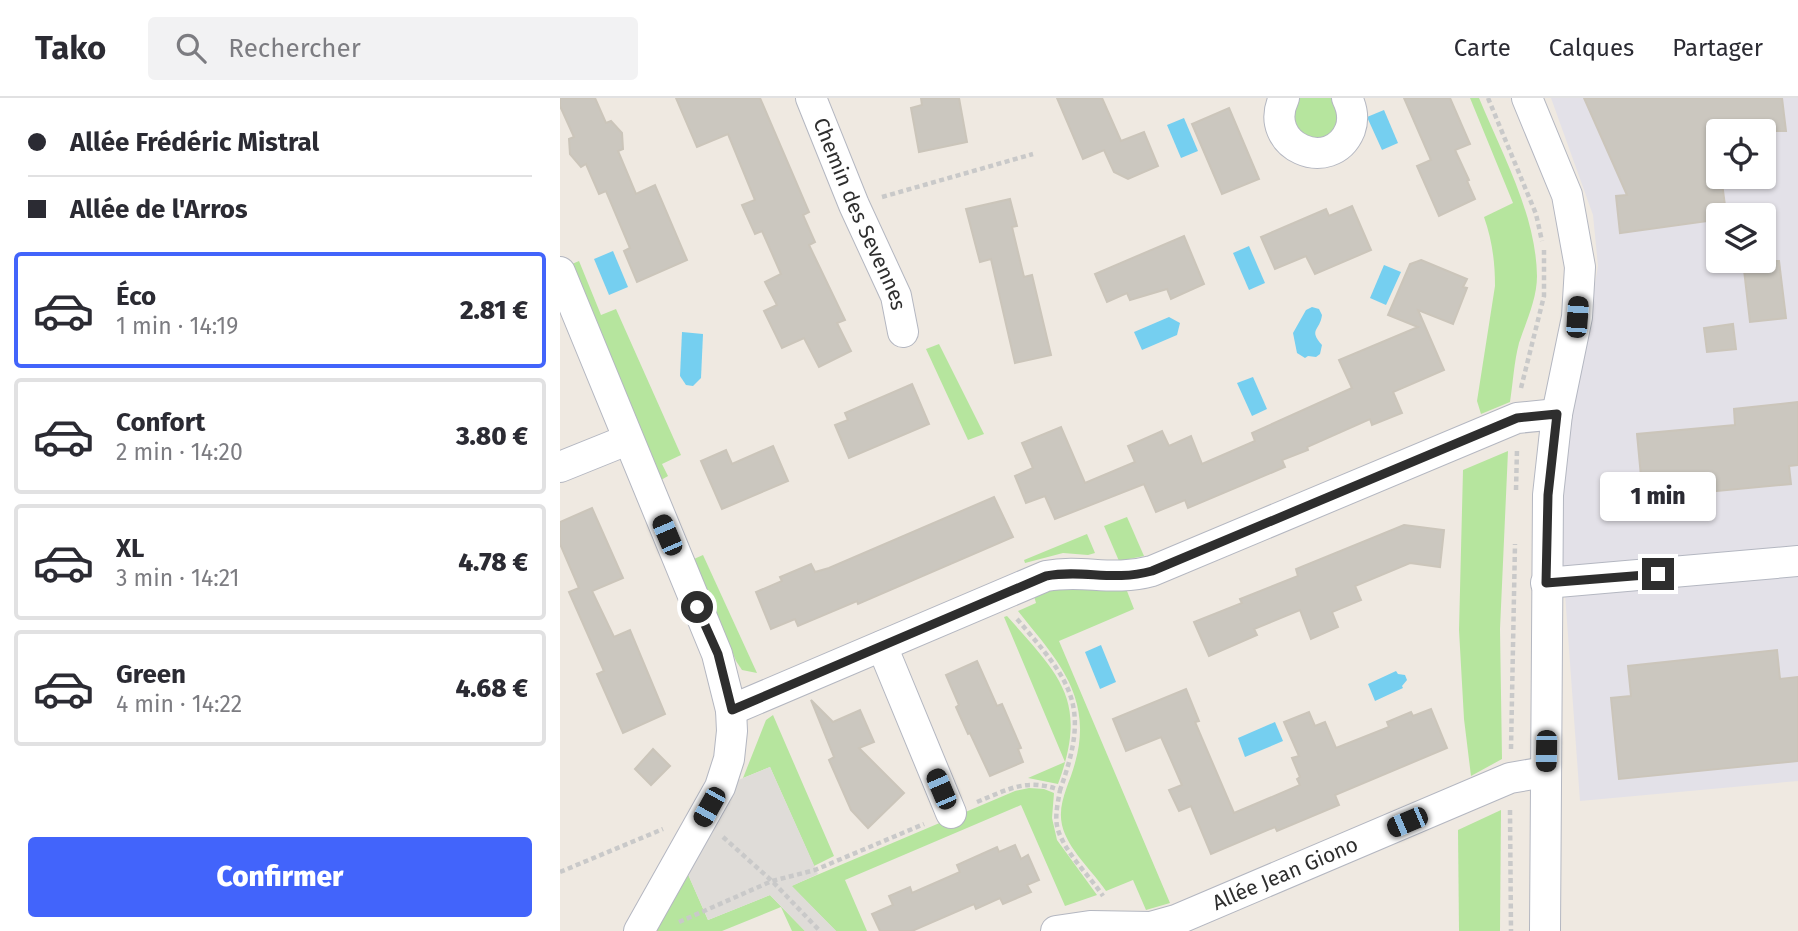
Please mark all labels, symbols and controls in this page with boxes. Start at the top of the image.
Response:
search box [148,17,638,80]
text: Tako [35,28,106,68]
icon: search [172,29,210,67]
text: Rechercher [228,33,361,64]
text: Carte [1454,34,1511,62]
text: Calques [1549,34,1634,62]
text: Partager [1672,34,1763,62]
street label: Chemin des Sevennes [807,114,911,312]
map controls [1706,119,1776,273]
button: locate [1706,119,1776,189]
text: Allée Frédéric Mistral [70,127,319,158]
text: Allée de l'Arros [70,194,248,225]
button: layers [1706,203,1776,273]
icon: car [32,279,95,342]
text: Éco [116,281,156,312]
text: 2.81 € [460,295,528,326]
car [1566,295,1589,339]
text: 1 min · 14:19 [116,312,238,340]
icon: car [32,405,95,468]
text: Confort [116,407,205,438]
text: 3.80 € [456,421,528,452]
text: 2 min · 14:20 [116,438,243,466]
callout: 1 min [1600,472,1716,522]
text: 1 min [1630,482,1686,510]
car [650,512,685,558]
icon: car [32,531,95,594]
text: XL [116,533,144,564]
text: 4.78 € [458,547,528,578]
route end [1642,558,1674,590]
text: 3 min · 14:21 [116,564,239,592]
route start [681,591,713,623]
icon: car [32,657,95,720]
text: Green [116,659,186,690]
text: 4.68 € [455,673,528,704]
text: 4 min · 14:22 [116,690,242,718]
car [1536,730,1557,772]
car [924,766,959,812]
car [690,784,729,830]
car [1384,804,1431,840]
street label: Allée Jean Giono [1208,831,1362,916]
button: Confirmer [28,837,532,917]

